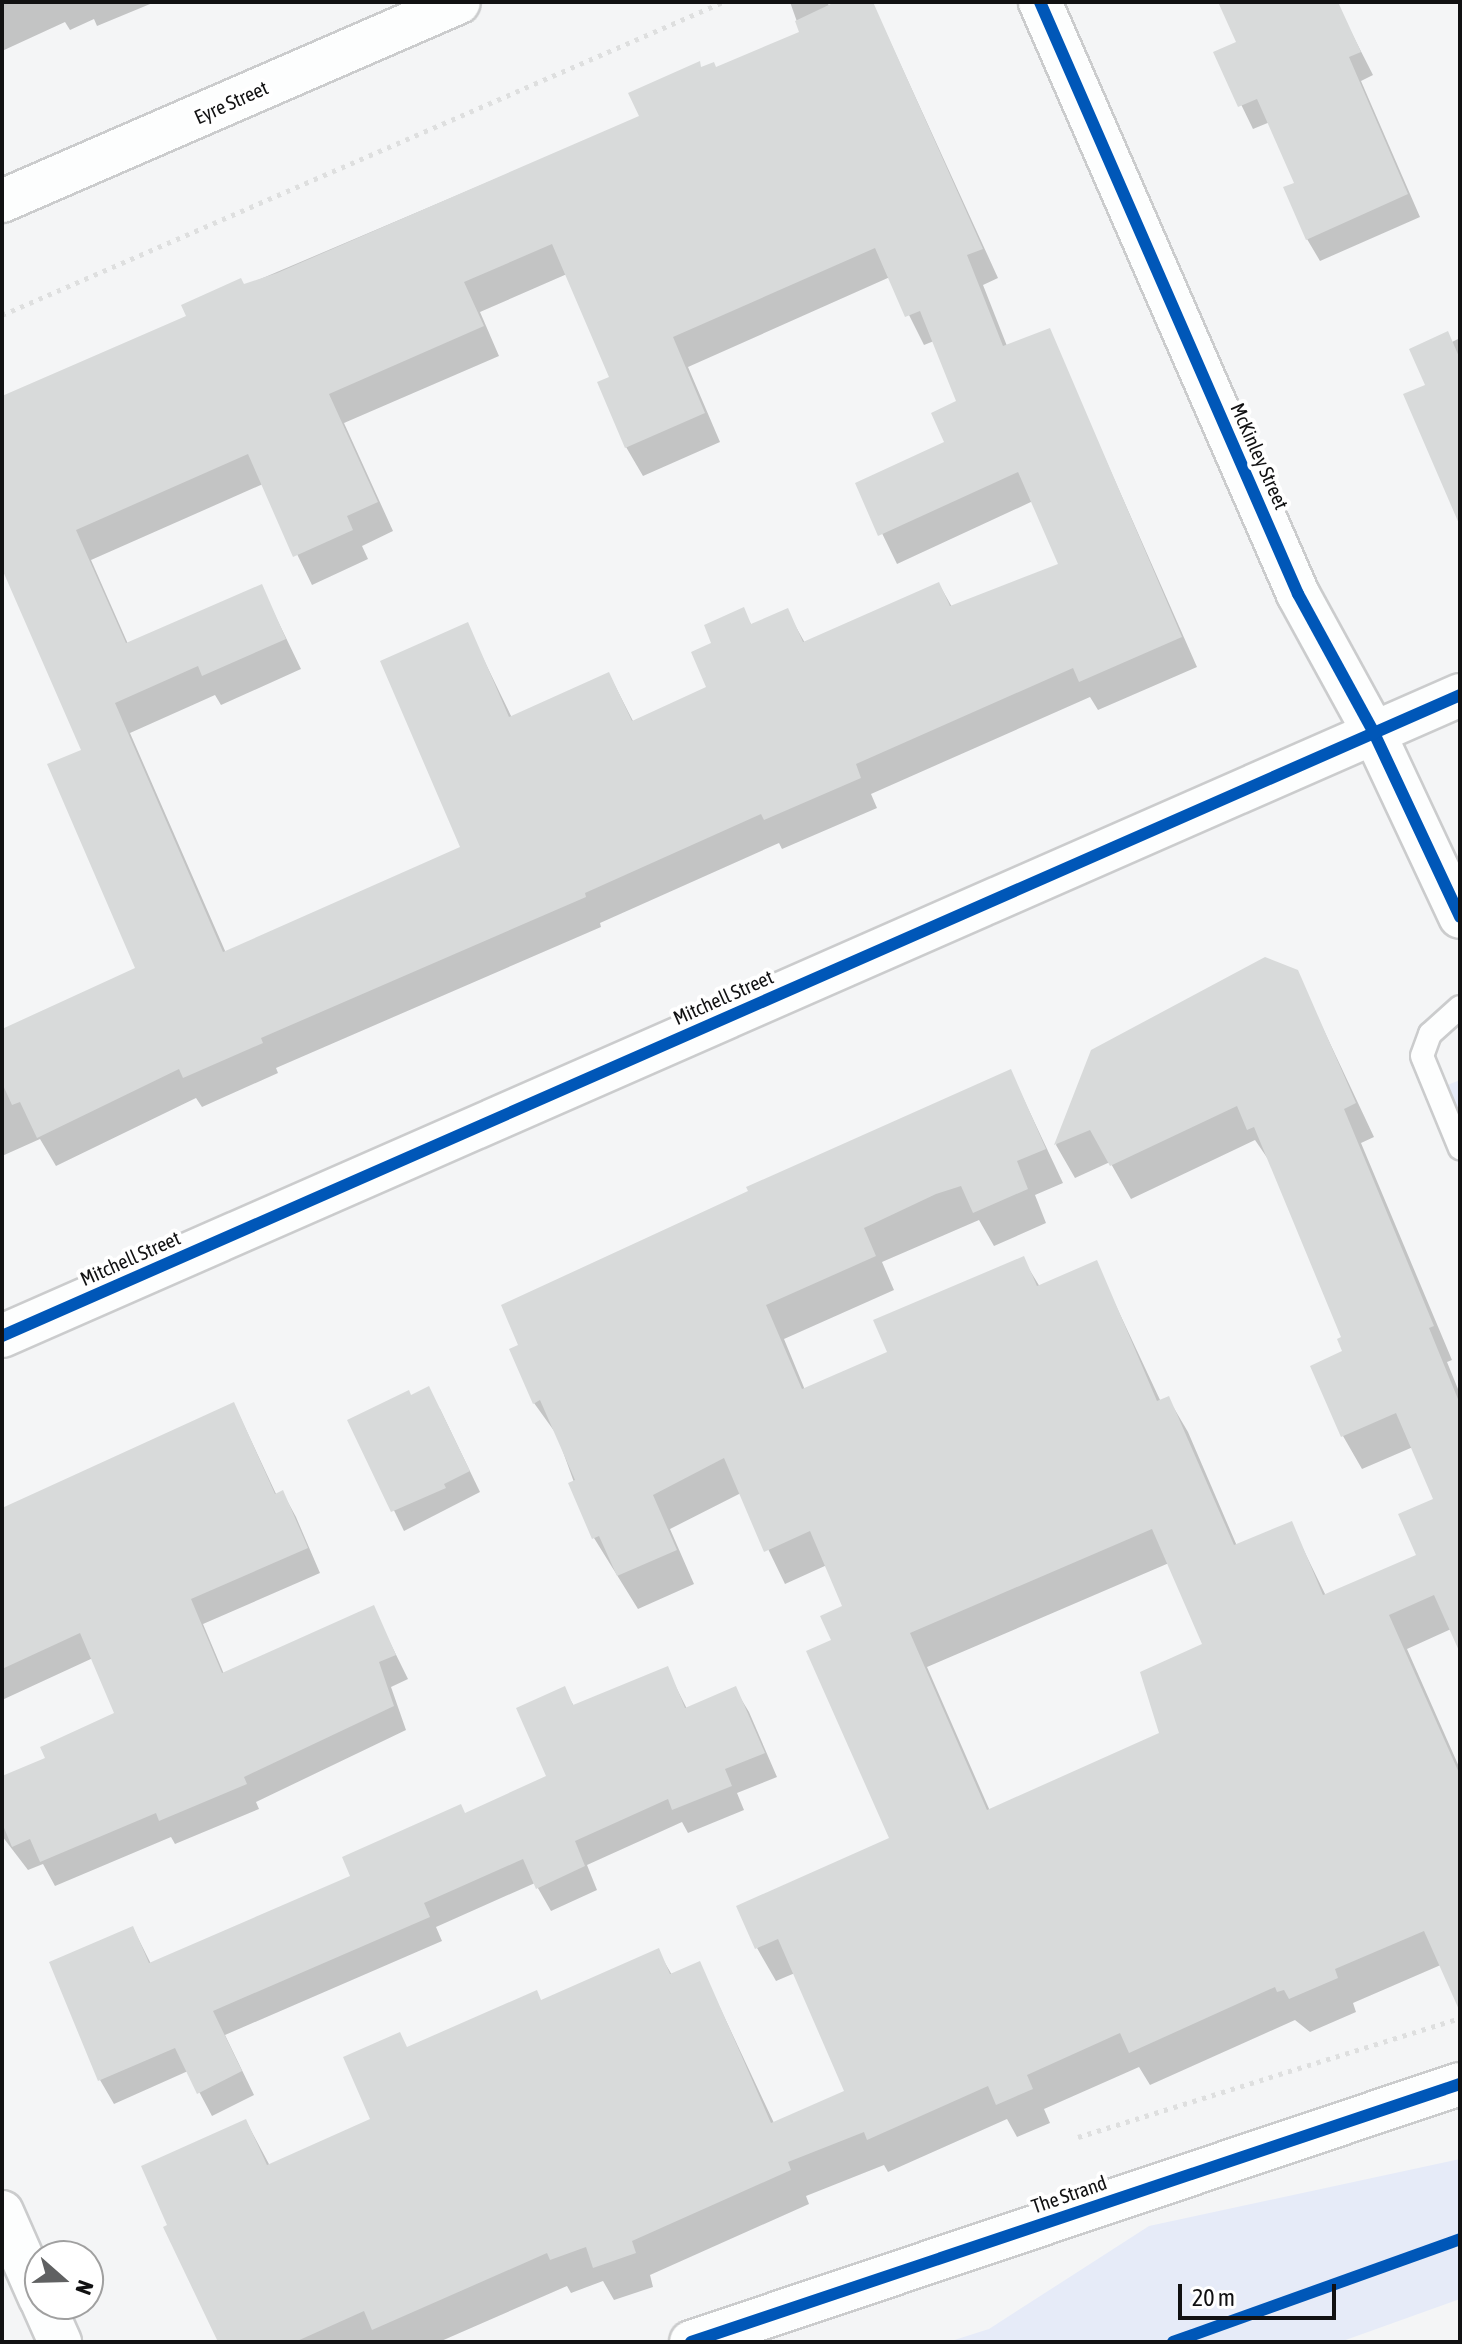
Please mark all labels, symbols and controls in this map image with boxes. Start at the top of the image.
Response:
street label: Eyre Street [190,75,272,129]
street label: McKinley Street [1226,399,1294,513]
street label: Mitchell Street [669,964,777,1030]
street label: Mitchell Street [76,1225,184,1291]
street label: The Strand [1028,2170,1110,2218]
north arrow [24,2240,104,2320]
scale bar [1182,2268,1340,2318]
text: N [70,2277,99,2298]
text: 20 m [1192,2284,1235,2311]

